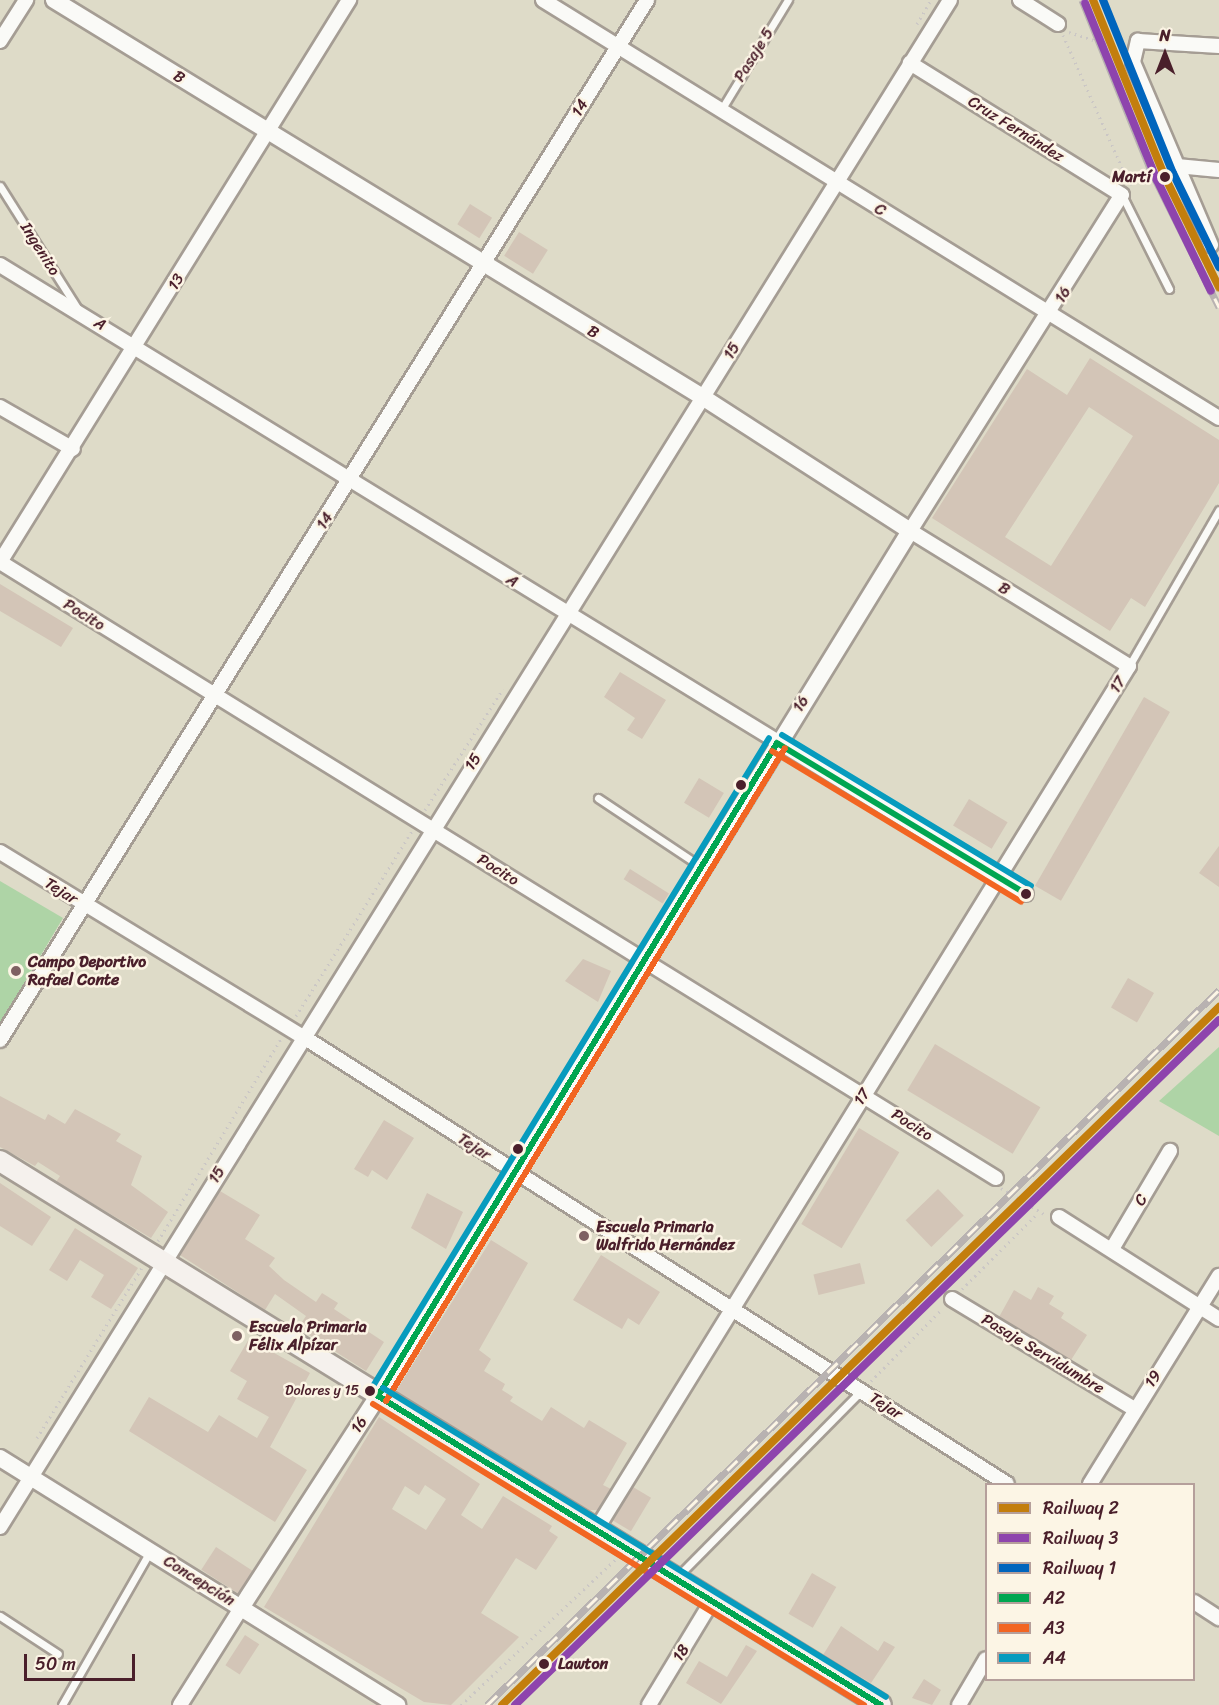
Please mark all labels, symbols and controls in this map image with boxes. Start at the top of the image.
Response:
text: N [1159,21,1171,50]
street label: Pasaje 5 [730,24,778,86]
north arrow [1135,24,1195,84]
street label: B [170,66,188,88]
street label: Cruz Fernández [964,92,1068,166]
street label: 14 [567,96,593,120]
place label: Martí [1112,167,1151,187]
marker: Martí [1156,168,1174,186]
street label: C [871,199,889,221]
street label: Ingenito [16,219,64,279]
street label: 13 [164,270,188,294]
street label: 16 [1051,283,1075,307]
street label: A [91,313,109,335]
street label: B [584,321,602,343]
street label: 15 [719,339,745,363]
street label: 14 [312,509,338,533]
street label: A [502,570,522,592]
street label: B [995,578,1013,600]
street label: Pocito [60,595,108,635]
street label: 17 [1106,673,1130,697]
street label: 16 [789,692,813,716]
street label: 15 [460,750,486,774]
unlabelled marker [735,779,747,791]
street label: Pocito [474,850,522,890]
street label: Tejar [41,873,81,909]
unlabelled marker [1020,888,1032,900]
place label: Campo Deportivo Rafael Conte [28,952,146,990]
marker: Campo Deportivo Rafael Conte [9,964,23,978]
street label: 17 [850,1085,874,1109]
street label: Pocito [888,1105,936,1145]
street label: Tejar [454,1129,494,1165]
unlabelled marker [512,1143,524,1155]
street label: 15 [204,1163,230,1187]
street label: C [1130,1191,1152,1209]
place label: Escuela Primaria Walfrido Hernández [596,1217,735,1255]
marker: Escuela Primaria Walfrido Hernández [577,1229,591,1243]
street label: Pasaje Servidumbre [978,1310,1108,1398]
place label: Escuela Primaria Félix Alpízar [249,1317,367,1355]
marker: Escuela Primaria Félix Alpízar [230,1329,244,1343]
street label: 19 [1140,1367,1166,1391]
place label: Dolores y 15 [285,1383,359,1399]
marker: Dolores y 15 [364,1385,376,1397]
street label: Tejar [866,1388,906,1424]
street label: 16 [347,1413,371,1437]
legend [985,1483,1195,1681]
text: Railway 2 [1043,1492,1119,1524]
text: Railway 3 [1043,1522,1118,1554]
street label: Concepción [160,1552,238,1610]
text: Railway 1 [1043,1552,1116,1584]
text: A2 [1043,1582,1065,1614]
text: A3 [1043,1612,1065,1644]
street label: 18 [669,1641,693,1665]
scale bar [27,1642,138,1680]
text: A4 [1043,1642,1066,1674]
text: 50 m [35,1648,76,1680]
place label: Lawton [558,1654,608,1674]
marker: Lawton [535,1655,553,1673]

